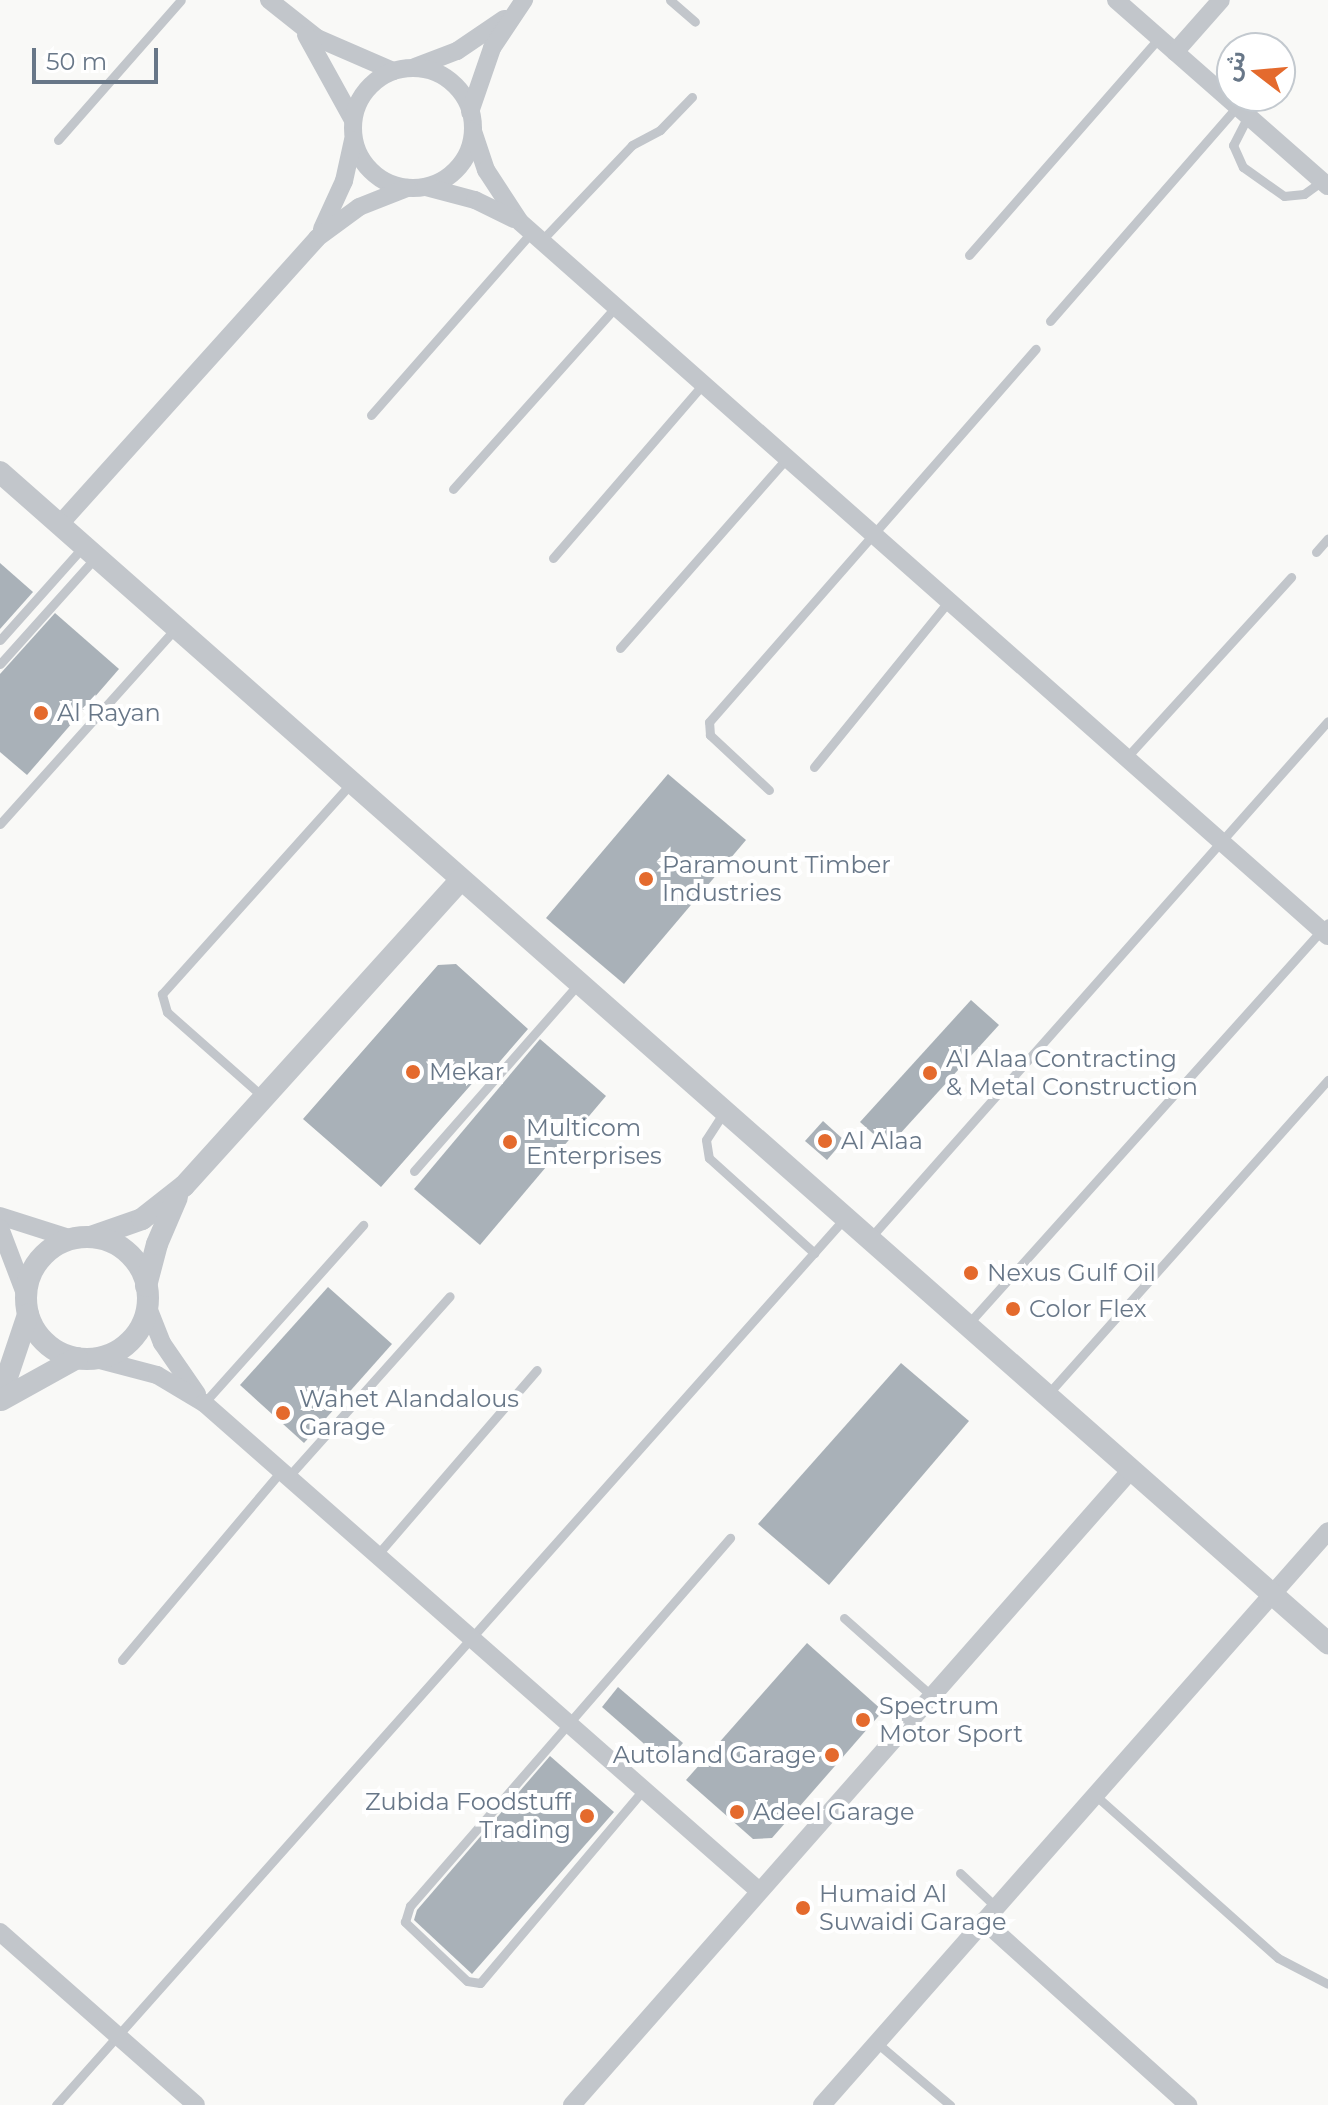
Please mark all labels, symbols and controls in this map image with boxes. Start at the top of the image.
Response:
scale bar [36,32,162,82]
north arrow [1216,32,1296,112]
text: 50 m [46,47,107,76]
text: ش [1217,48,1252,84]
place label: Al Rayan [57,699,161,727]
marker: Al Rayan [32,704,50,722]
place label: Paramount Timber Industries [662,851,891,907]
marker: Paramount Timber Industries [637,870,655,888]
place label: Al Alaa Contracting & Metal Construction [946,1045,1198,1101]
place label: Mekar [429,1058,504,1086]
marker: Mekar [404,1063,422,1081]
marker: Al Alaa Contracting & Metal Construction [921,1064,939,1082]
place label: Multicom Enterprises [526,1114,662,1170]
place label: Al Alaa [841,1127,923,1155]
marker: Al Alaa [816,1132,834,1150]
marker: Multicom Enterprises [501,1133,519,1151]
place label: Nexus Gulf Oil [987,1259,1156,1287]
marker: Nexus Gulf Oil [962,1264,980,1282]
place label: Color Flex [1029,1295,1147,1323]
marker: Color Flex [1004,1300,1022,1318]
place label: Wahet Alandalous Garage [299,1385,519,1441]
marker: Wahet Alandalous Garage [274,1404,292,1422]
place label: Spectrum Motor Sport [879,1692,1023,1748]
marker: Spectrum Motor Sport [854,1711,872,1729]
place label: Autoland Garage [613,1741,816,1769]
marker: Autoland Garage [823,1746,841,1764]
place label: Zubida Foodstuff Trading [365,1788,571,1844]
place label: Adeel Garage [753,1798,915,1826]
marker: Adeel Garage [728,1803,746,1821]
marker: Zubida Foodstuff Trading [578,1807,596,1825]
place label: Humaid Al Suwaidi Garage [819,1880,1007,1936]
marker: Humaid Al Suwaidi Garage [794,1899,812,1917]

